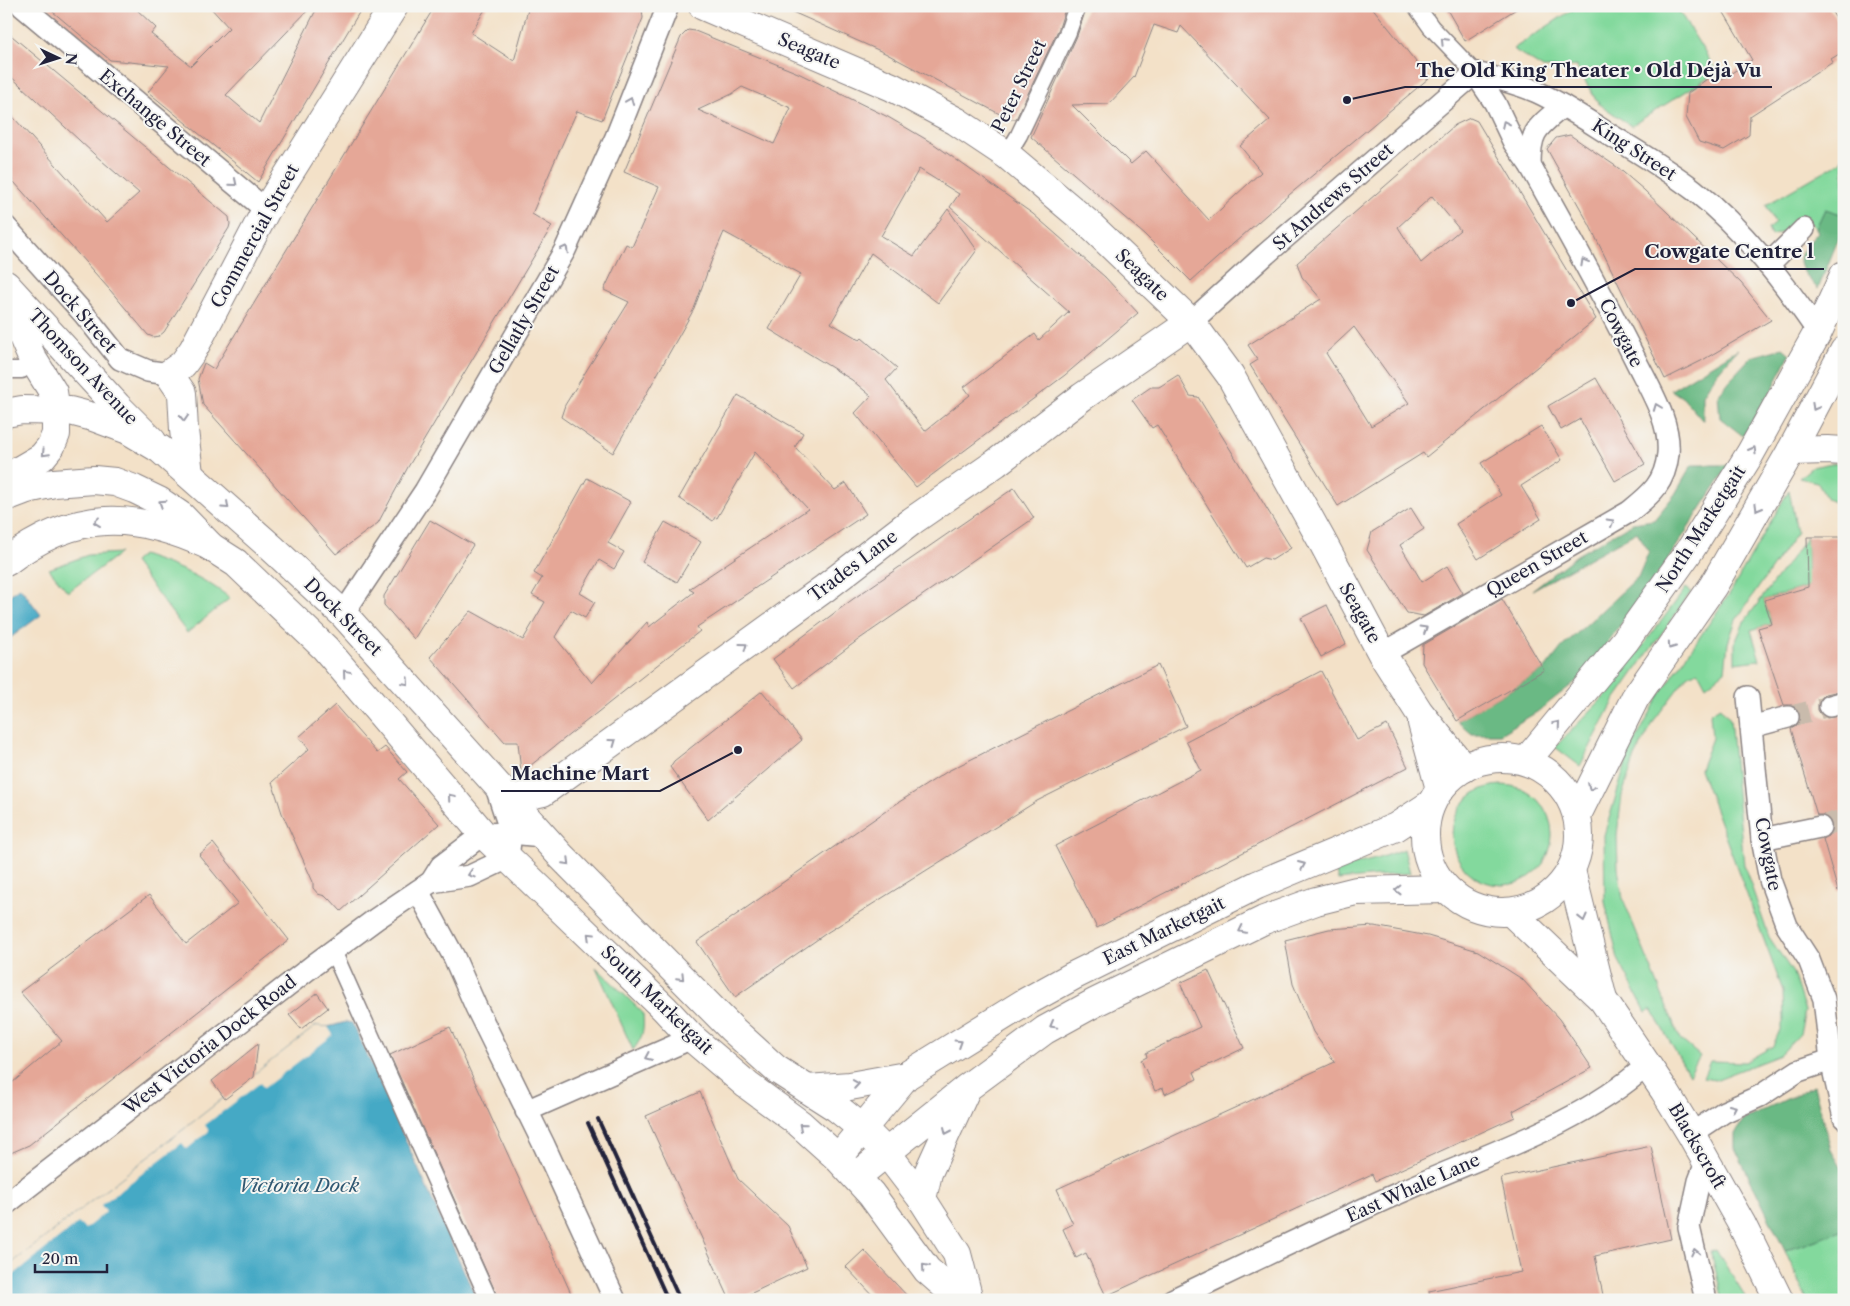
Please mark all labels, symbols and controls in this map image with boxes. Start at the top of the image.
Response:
street label: Seagate [774,28,844,74]
north arrow [32,32,82,82]
street label: Peter Street [987,35,1051,136]
one-way arrow [1441,37,1450,46]
text: N [62,52,80,66]
callout: The Old King Theater • Old Déjà Vu [1405,53,1772,87]
text: The Old King Theater • Old Déjà Vu [1416,59,1762,82]
street label: Exchange Street [95,65,216,172]
one-way arrow [624,97,635,106]
street label: King Street [1588,115,1681,186]
one-way arrow [1501,120,1511,129]
street label: St Andrews Street [1268,138,1398,255]
street label: Commercial Street [206,160,304,312]
one-way arrow [228,178,237,186]
callout: Cowgate Centre l [1635,235,1824,269]
text: Cowgate Centre l [1644,240,1814,263]
street label: Seagate [1111,244,1173,306]
one-way arrow [559,246,569,255]
one-way arrow [1580,258,1590,267]
street label: Gellatly Street [484,261,564,378]
street label: Dock Street [39,267,122,358]
street label: Cowgate [1594,295,1648,371]
street label: Thomson Avenue [24,304,142,430]
one-way arrow [1812,402,1822,411]
one-way arrow [1653,403,1663,412]
one-way arrow [178,415,189,423]
one-way arrow [1746,446,1756,455]
one-way arrow [42,447,51,456]
street label: North Marketgait [1652,461,1751,597]
one-way arrow [158,500,167,509]
one-way arrow [220,501,229,510]
one-way arrow [1754,503,1764,512]
one-way arrow [93,516,101,527]
one-way arrow [1605,518,1614,528]
street label: Trades Lane [804,525,902,607]
street label: Queen Street [1482,526,1592,602]
street label: Dock Street [300,574,387,661]
street label: Seagate [1334,579,1386,647]
one-way arrow [1419,626,1428,636]
one-way arrow [1668,640,1677,650]
one-way arrow [738,643,748,652]
one-way arrow [342,669,351,678]
one-way arrow [400,677,409,686]
one-way arrow [1551,721,1559,730]
one-way arrow [607,739,616,747]
callout: Machine Mart [501,757,660,791]
text: Machine Mart [511,762,650,785]
one-way arrow [1587,781,1597,790]
one-way arrow [448,793,457,802]
street label: Cowgate [1750,815,1786,893]
one-way arrow [561,856,570,865]
one-way arrow [1297,861,1306,872]
one-way arrow [467,868,476,878]
one-way arrow [1393,885,1401,895]
street label: East Marketgait [1099,892,1229,970]
one-way arrow [1577,913,1588,922]
one-way arrow [1238,924,1247,935]
one-way arrow [587,933,596,942]
street label: South Marketgait [596,941,718,1060]
street label: West Victoria Dock Road [118,971,301,1120]
one-way arrow [676,971,685,980]
one-way arrow [1050,1019,1059,1029]
one-way arrow [953,1040,962,1050]
one-way arrow [644,1051,653,1062]
one-way arrow [851,1080,860,1090]
street label: Blackscroft [1664,1099,1731,1193]
one-way arrow [1728,1104,1737,1115]
one-way arrow [799,1123,808,1131]
one-way arrow [943,1126,954,1135]
street label: East Whale Lane [1343,1149,1483,1227]
water label: Victoria Dock [239,1174,360,1197]
scale bar [35,1241,108,1273]
one-way arrow [1690,1248,1701,1257]
text: 20 m [42,1249,78,1268]
one-way arrow [923,1264,931,1273]

